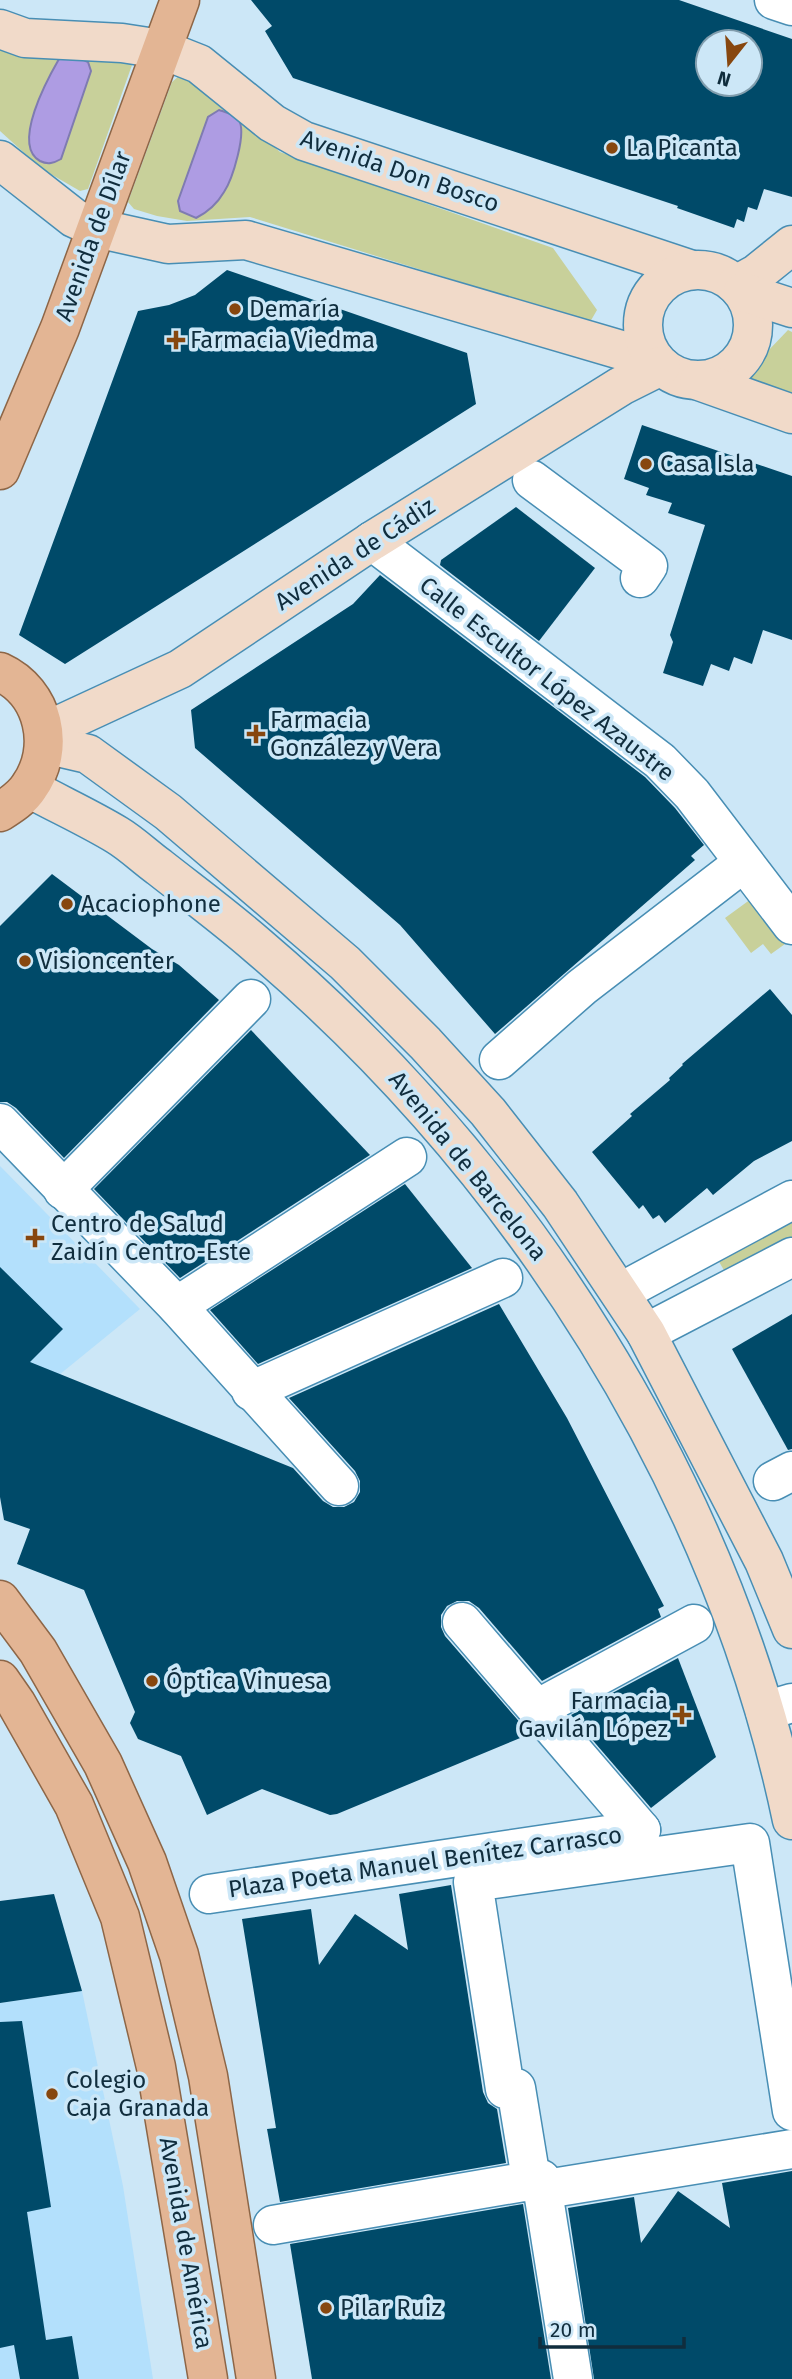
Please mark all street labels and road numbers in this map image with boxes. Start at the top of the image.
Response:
street label: Avenida Don Bosco [297,124,503,218]
street label: Avenida de Dílar [49,147,137,325]
street label: Avenida de Cádiz [270,492,440,616]
street label: Calle Escultor López Azaustre [414,571,680,787]
street label: Avenida de Barcelona [383,1066,553,1266]
street label: Plaza Poeta Manuel Benítez Carrasco [226,1820,624,1904]
street label: Avenida de América [154,2135,218,2351]

